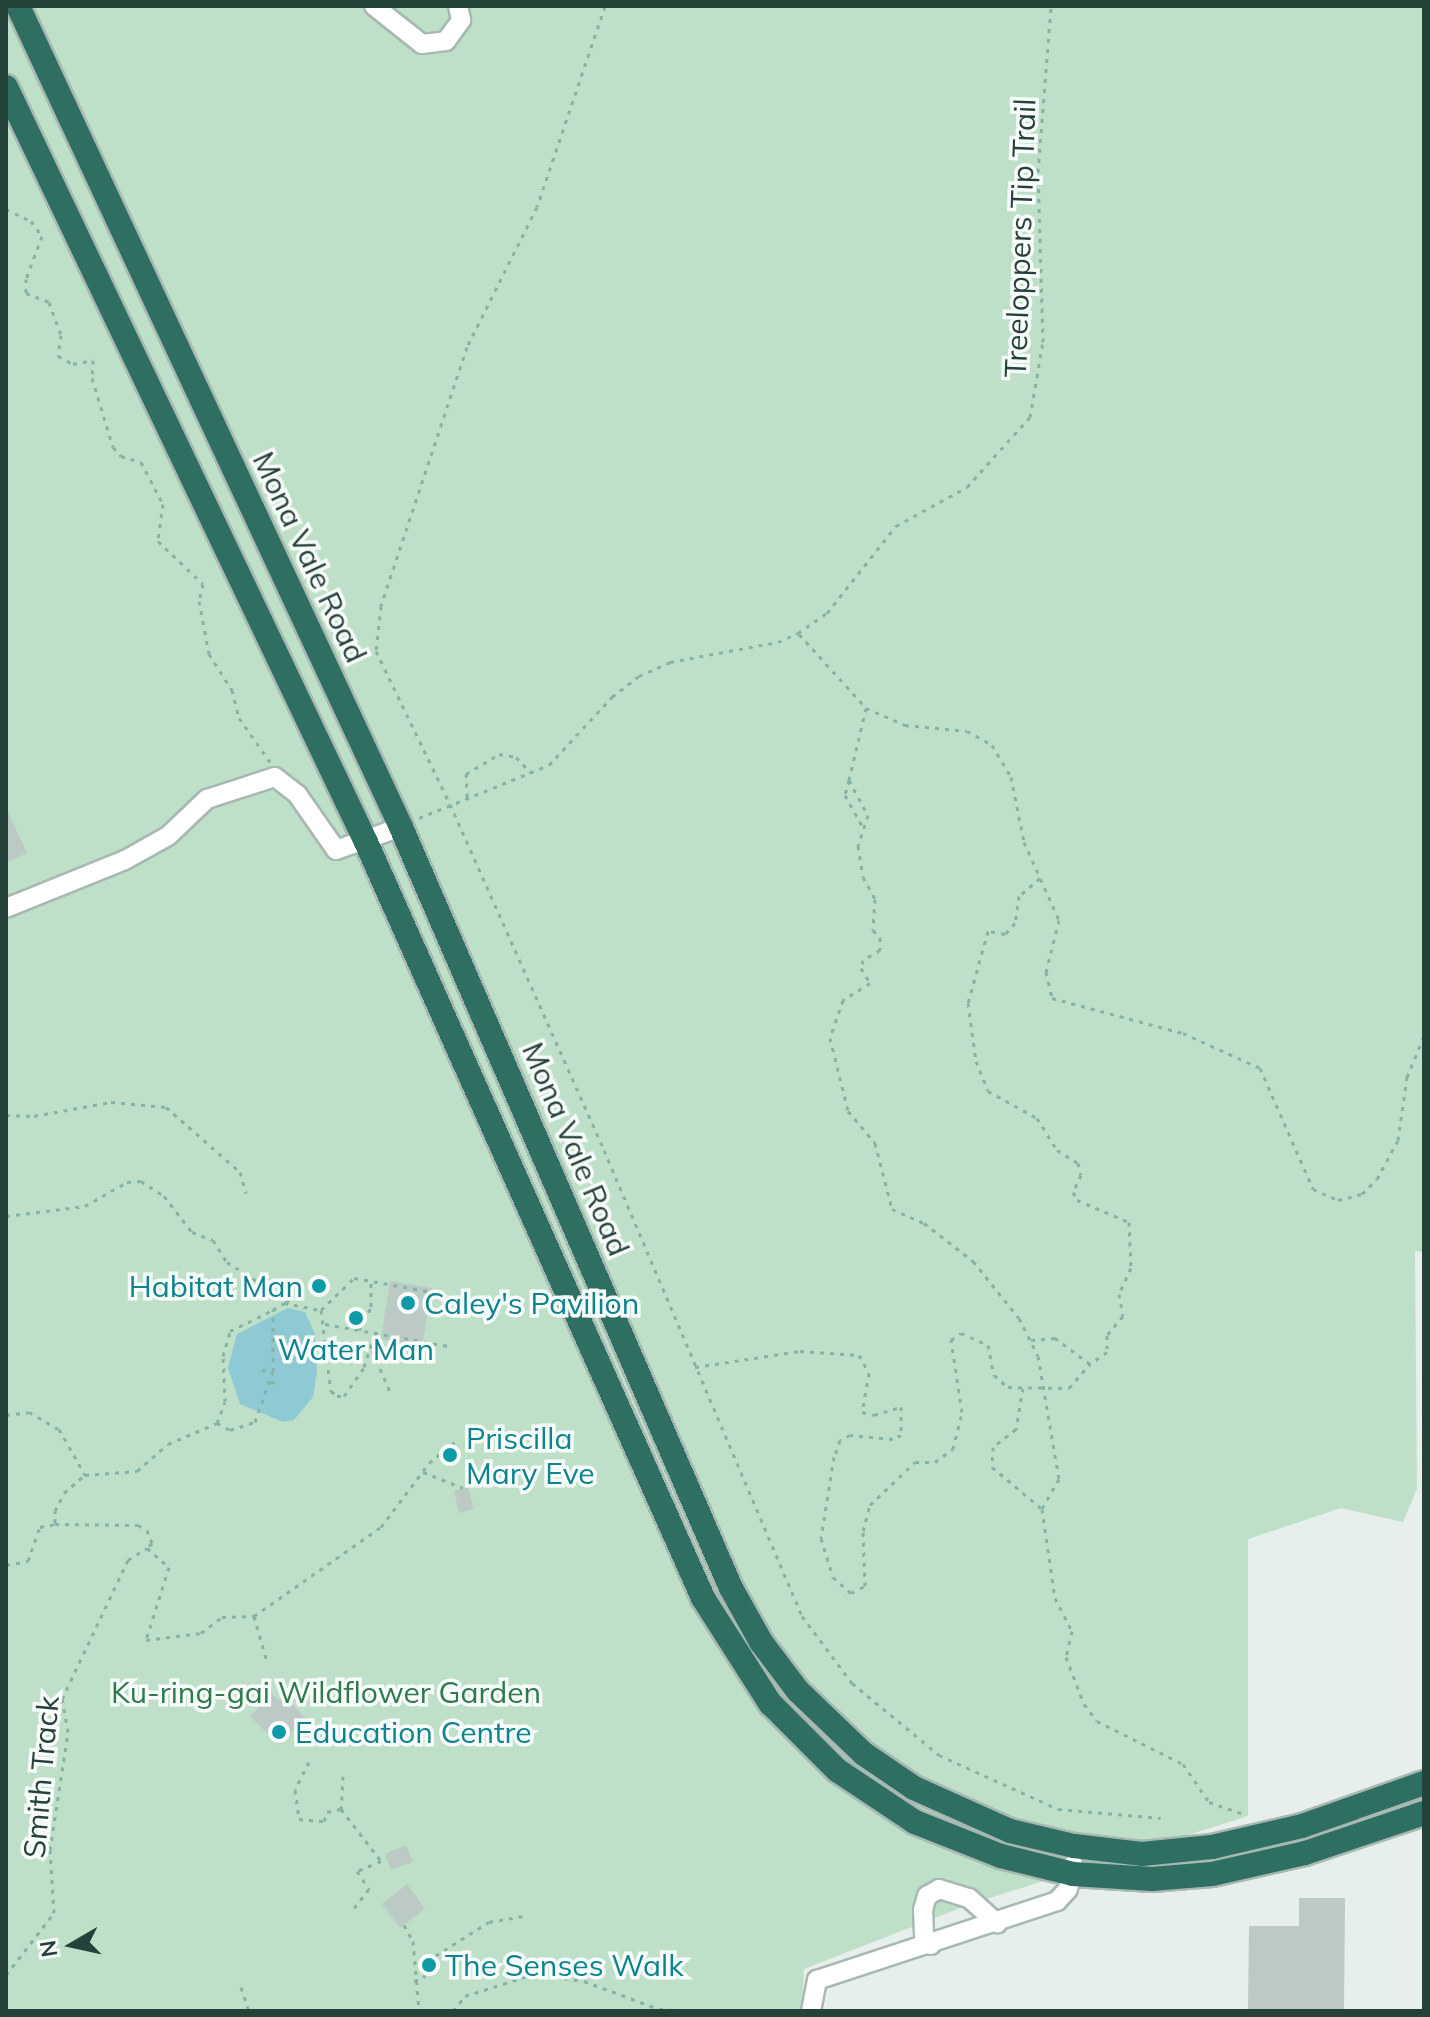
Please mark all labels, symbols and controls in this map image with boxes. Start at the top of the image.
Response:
street label: Treeloppers Tip Trail [997,98,1043,378]
street label: Mona Vale Road [245,446,375,668]
street label: Mona Vale Road [515,1037,637,1261]
place label: Habitat Man [129,1268,303,1304]
marker: Habitat Man [310,1277,328,1295]
place label: Caley's Pavilion [424,1285,639,1321]
marker: Caley's Pavilion [399,1294,417,1312]
marker: Water Man [347,1309,365,1327]
place label: Water Man [278,1331,434,1367]
place label: Priscilla Mary Eve [466,1420,595,1490]
marker: Priscilla Mary Eve [441,1446,459,1464]
park label: Ku-ring-gai Wildflower Garden [111,1674,541,1710]
street label: Smith Track [16,1694,66,1860]
place label: Education Centre [295,1714,532,1750]
marker: Education Centre [270,1723,288,1741]
north arrow [32,1905,112,1985]
text: N [33,1938,63,1959]
place label: The Senses Walk [445,1947,684,1983]
marker: The Senses Walk [420,1956,438,1974]

